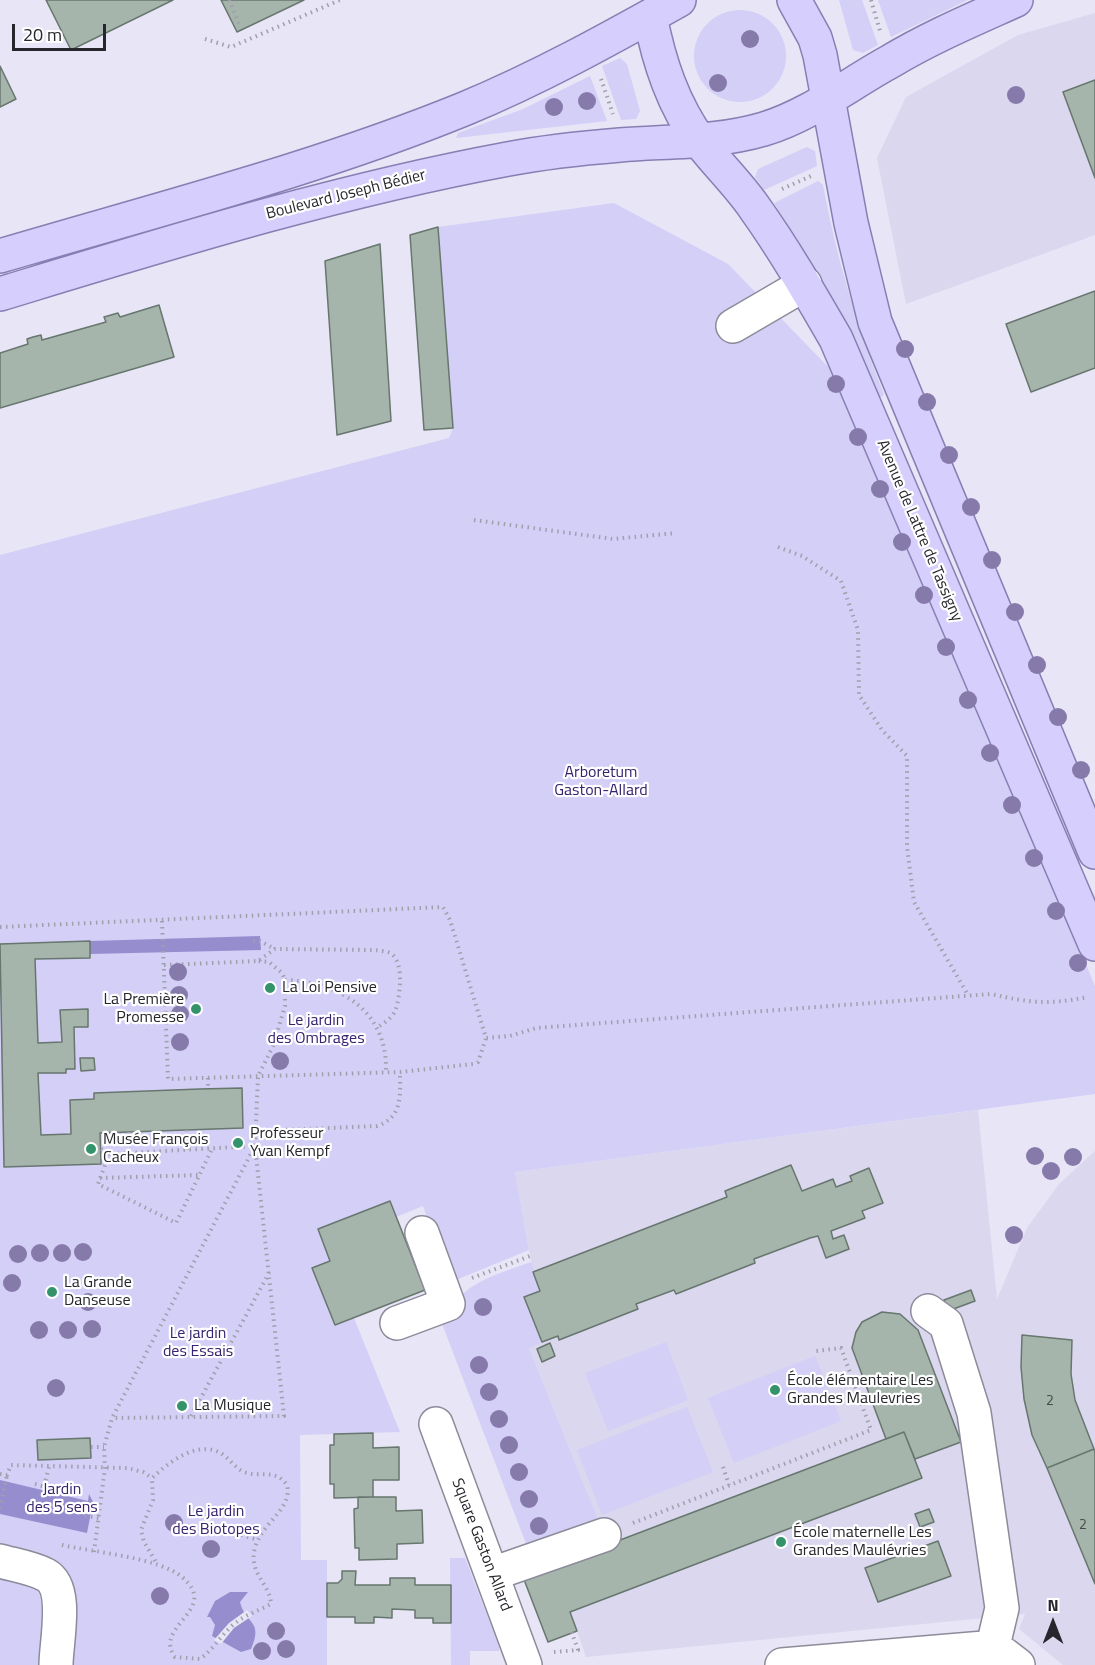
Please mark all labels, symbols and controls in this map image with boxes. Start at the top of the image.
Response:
scale bar [15,12,110,50]
text: 20 m [23,21,62,48]
street label: Boulevard Joseph Bédier [264,166,428,224]
street label: Avenue de Lattre de Tassigny [872,437,966,625]
park label: Arboretum Gaston-Allard [554,763,648,801]
place label: La Loi Pensive [282,978,377,998]
marker: La Loi Pensive [263,981,277,995]
place label: La Première Promesse [103,990,184,1028]
marker: La Première Promesse [189,1002,203,1016]
park label: Le jardin des Ombrages [267,1011,365,1049]
place label: Professeur Yvan Kempf [250,1124,330,1162]
place label: Musée François Cacheux [103,1130,209,1168]
marker: Professeur Yvan Kempf [231,1136,245,1150]
marker: Musée François Cacheux [84,1142,98,1156]
place label: La Grande Danseuse [64,1273,132,1311]
marker: La Grande Danseuse [45,1285,59,1299]
park label: Le jardin des Essais [163,1324,233,1362]
place label: École élémentaire Les Grandes Maulevries [787,1371,933,1409]
marker: École élémentaire Les Grandes Maulevries [768,1383,782,1397]
house number: 2 [1046,1394,1054,1410]
place label: La Musique [194,1396,271,1416]
marker: La Musique [175,1399,189,1413]
street label: Square Gaston Allard [447,1476,515,1614]
park label: Jardin des 5 sens [26,1480,98,1518]
park label: Le jardin des Biotopes [172,1502,260,1540]
house number: 2 [1079,1518,1087,1534]
place label: École maternelle Les Grandes Maulévries [793,1523,932,1561]
marker: École maternelle Les Grandes Maulévries [774,1535,788,1549]
north arrow [1023,1593,1083,1653]
text: N [1047,1593,1059,1617]

